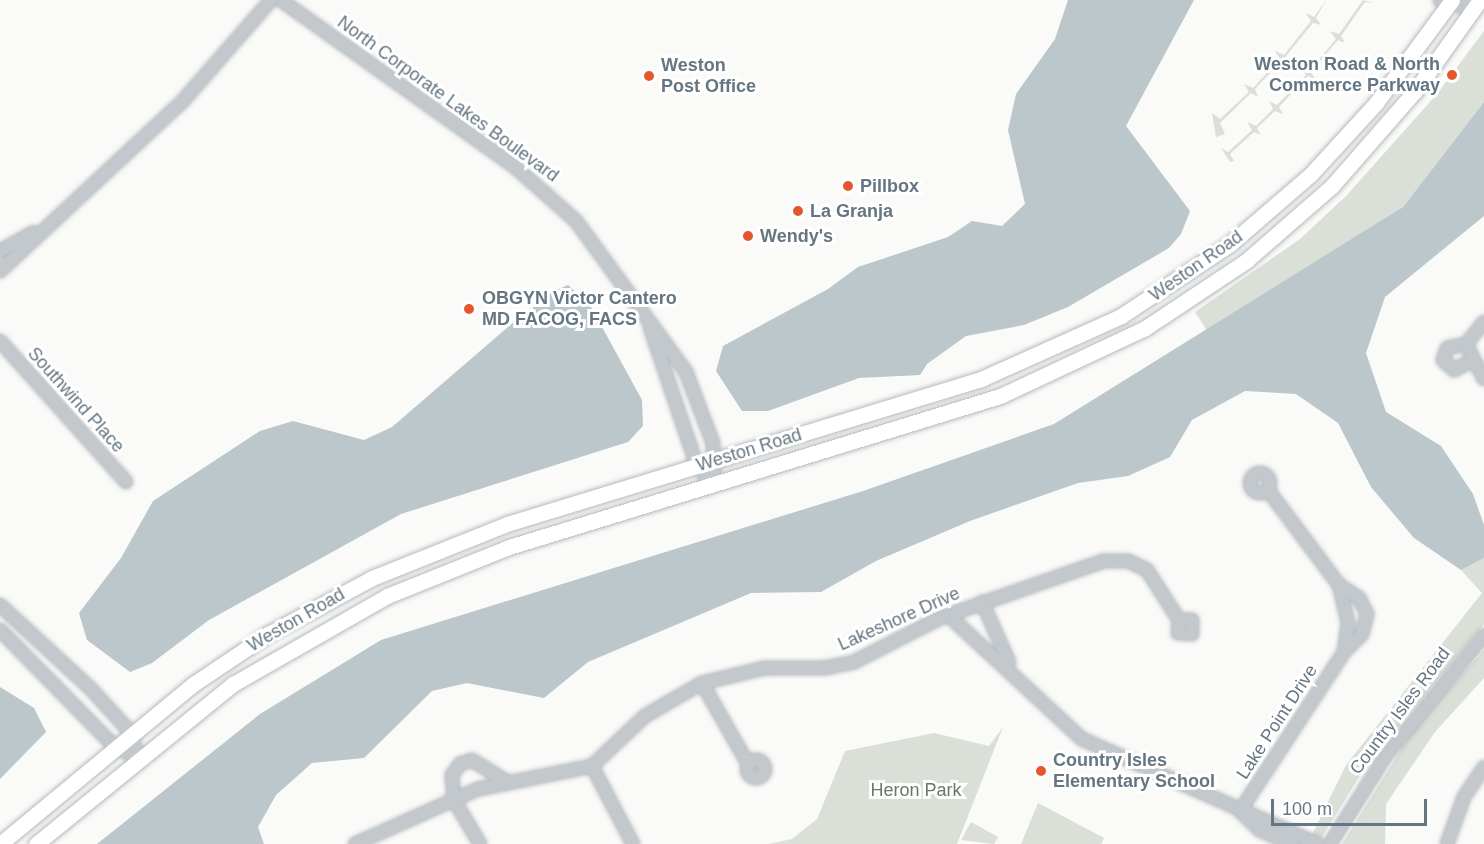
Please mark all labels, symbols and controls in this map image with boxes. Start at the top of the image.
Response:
street label: North Corporate Lakes Boulevard [333,11,563,187]
place label: Weston Road & North Commerce Parkway [1254,54,1440,97]
place label: Weston Post Office [661,55,756,98]
marker: Weston Road & North Commerce Parkway [1445,68,1459,82]
marker: Weston Post Office [642,69,656,83]
place label: Pillbox [860,175,919,197]
marker: Pillbox [841,179,855,193]
place label: La Granja [810,200,893,222]
marker: La Granja [791,204,805,218]
place label: Wendy's [760,225,833,247]
street label: Weston Road [1145,226,1247,306]
marker: Wendy's [741,229,755,243]
place label: OBGYN Victor Cantero MD FACOG, FACS [482,288,677,330]
marker: OBGYN Victor Cantero MD FACOG, FACS [460,300,478,318]
street label: Southwind Place [23,343,129,457]
street label: Weston Road [694,424,804,476]
street label: Lakeshore Drive [835,582,963,656]
street label: Weston Road [244,583,348,657]
street label: Country Isles Road [1345,643,1455,779]
street label: Lake Point Drive [1232,661,1322,783]
place label: Country Isles Elementary School [1053,750,1215,792]
marker: Country Isles Elementary School [1034,764,1048,778]
park label: Heron Park [870,779,962,801]
scale bar [1274,787,1430,825]
text: 100 m [1282,799,1332,819]

